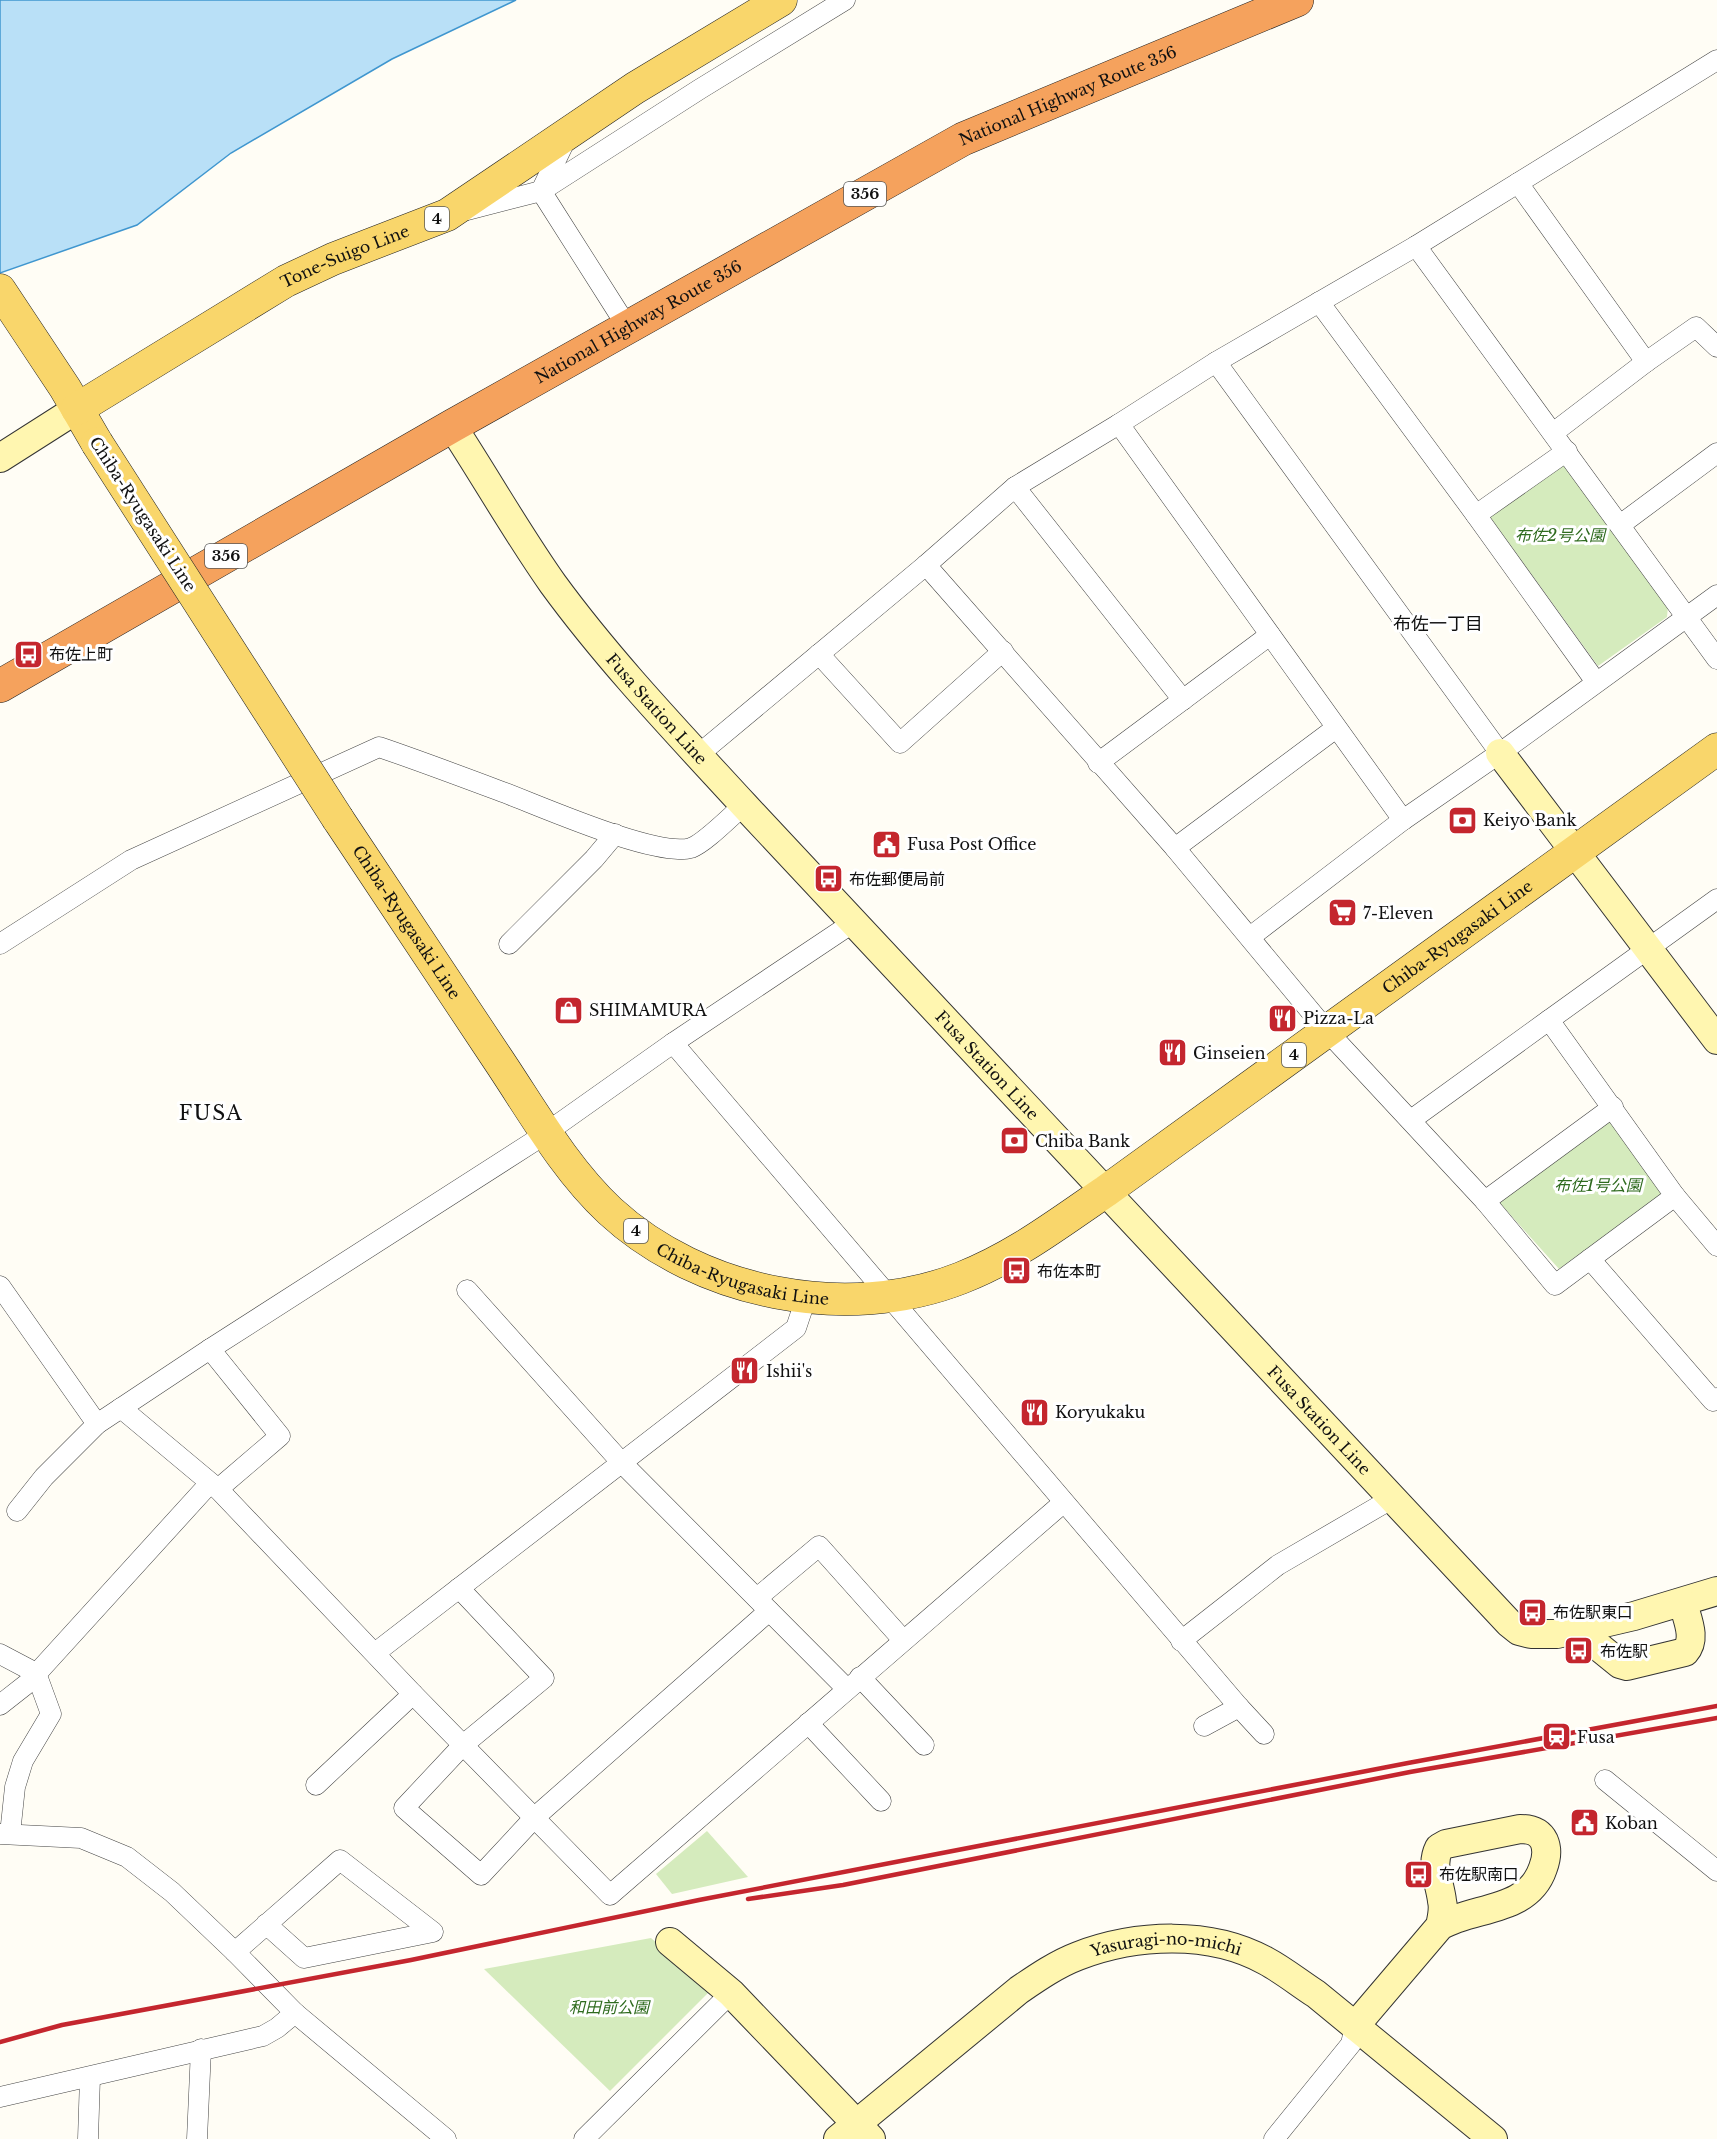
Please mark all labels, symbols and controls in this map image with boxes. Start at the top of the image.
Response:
street label: National Highway Route 356 [956,41,1180,150]
road number: 356 [844,182,886,206]
road number: 4 [425,207,449,231]
street label: Tone-Suigo Line [277,221,412,292]
street label: National Highway Route 356 [531,255,745,387]
street label: Chiba-Ryugasaki Line [85,433,201,595]
park label: 布佐2号公園 [1515,525,1607,545]
road number: 356 [205,544,247,568]
district label: 布佐一丁目 [1393,613,1483,635]
bus stop icon: 布佐上町 [12,638,44,670]
place label: 布佐上町 [49,644,113,664]
street label: Fusa Station Line [602,649,712,769]
bank icon: Keiyo Bank [1446,804,1478,836]
place label: Keiyo Bank [1483,810,1577,830]
public building icon: Fusa Post Office [870,828,902,860]
place label: Fusa Post Office [907,834,1036,854]
street label: Chiba-Ryugasaki Line [348,841,465,1003]
bus stop icon: 布佐郵便局前 [812,863,844,895]
place label: 布佐郵便局前 [849,869,945,889]
street label: Chiba-Ryugasaki Line [1378,876,1536,998]
supermarket icon: 7-Eleven [1326,897,1358,929]
place label: 7-Eleven [1363,903,1433,923]
shop icon: SHIMAMURA [552,994,584,1026]
place label: SHIMAMURA [589,1000,707,1020]
restaurant icon: Pizza-La [1266,1002,1298,1034]
street label: Fusa Station Line [931,1006,1043,1124]
place label: Pizza-La [1303,1008,1374,1028]
restaurant icon: Ginseien [1156,1037,1188,1069]
place label: Ginseien [1193,1043,1265,1063]
road number: 4 [1282,1043,1306,1067]
district label: FUSA [179,1101,243,1125]
bank icon: Chiba Bank [998,1125,1030,1157]
place label: Chiba Bank [1035,1131,1130,1151]
park label: 布佐1号公園 [1554,1175,1644,1195]
road number: 4 [624,1219,648,1243]
street label: Chiba-Ryugasaki Line [653,1238,830,1309]
bus stop icon: 布佐本町 [1000,1255,1032,1287]
place label: 布佐本町 [1037,1261,1101,1281]
restaurant icon: Ishii's [729,1355,761,1387]
place label: Ishii's [766,1361,812,1381]
street label: Fusa Station Line [1263,1361,1375,1479]
restaurant icon: Koryukaku [1018,1396,1050,1428]
place label: Koryukaku [1055,1402,1146,1422]
bus stop icon: 布佐駅東口 [1516,1596,1548,1628]
place label: 布佐駅東口 [1553,1602,1633,1622]
bus stop icon: 布佐駅 [1563,1635,1595,1667]
place label: 布佐駅 [1600,1641,1648,1661]
station icon: Fusa [1540,1721,1572,1753]
place label: Fusa [1577,1727,1615,1747]
public building icon: Koban [1568,1807,1600,1839]
place label: Koban [1605,1813,1658,1833]
bus stop icon: 布佐駅南口 [1402,1858,1434,1890]
place label: 布佐駅南口 [1439,1864,1519,1884]
street label: Yasuragi-no-michi [1087,1929,1245,1961]
park label: 和田前公園 [569,1997,651,2017]

